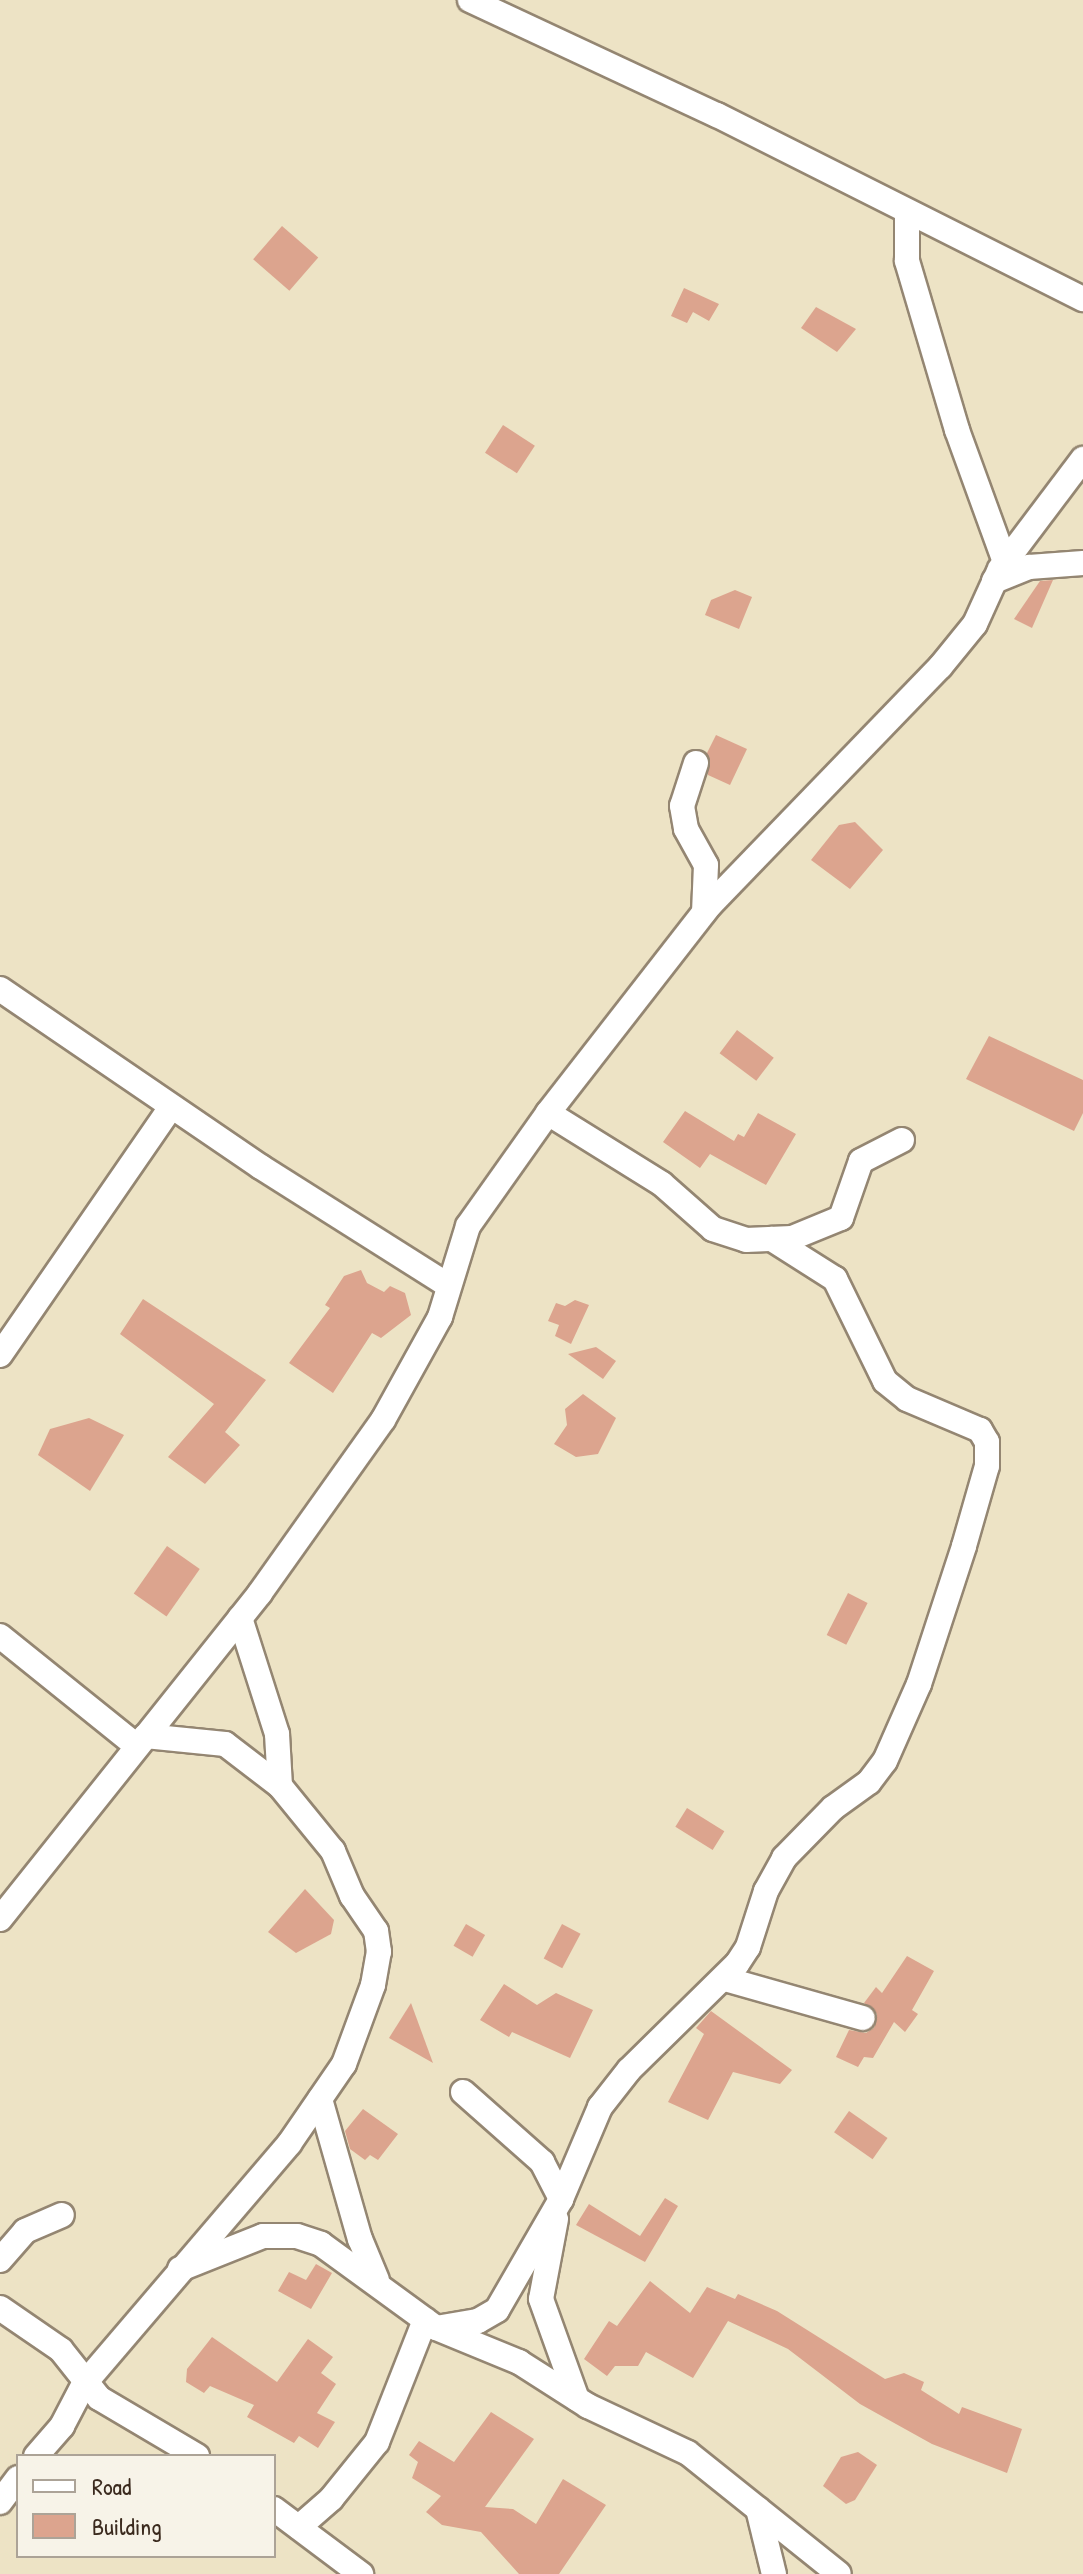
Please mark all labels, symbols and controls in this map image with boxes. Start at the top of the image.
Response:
legend [16,2454,276,2558]
text: Road [92,2470,131,2502]
text: Building [92,2510,162,2542]

